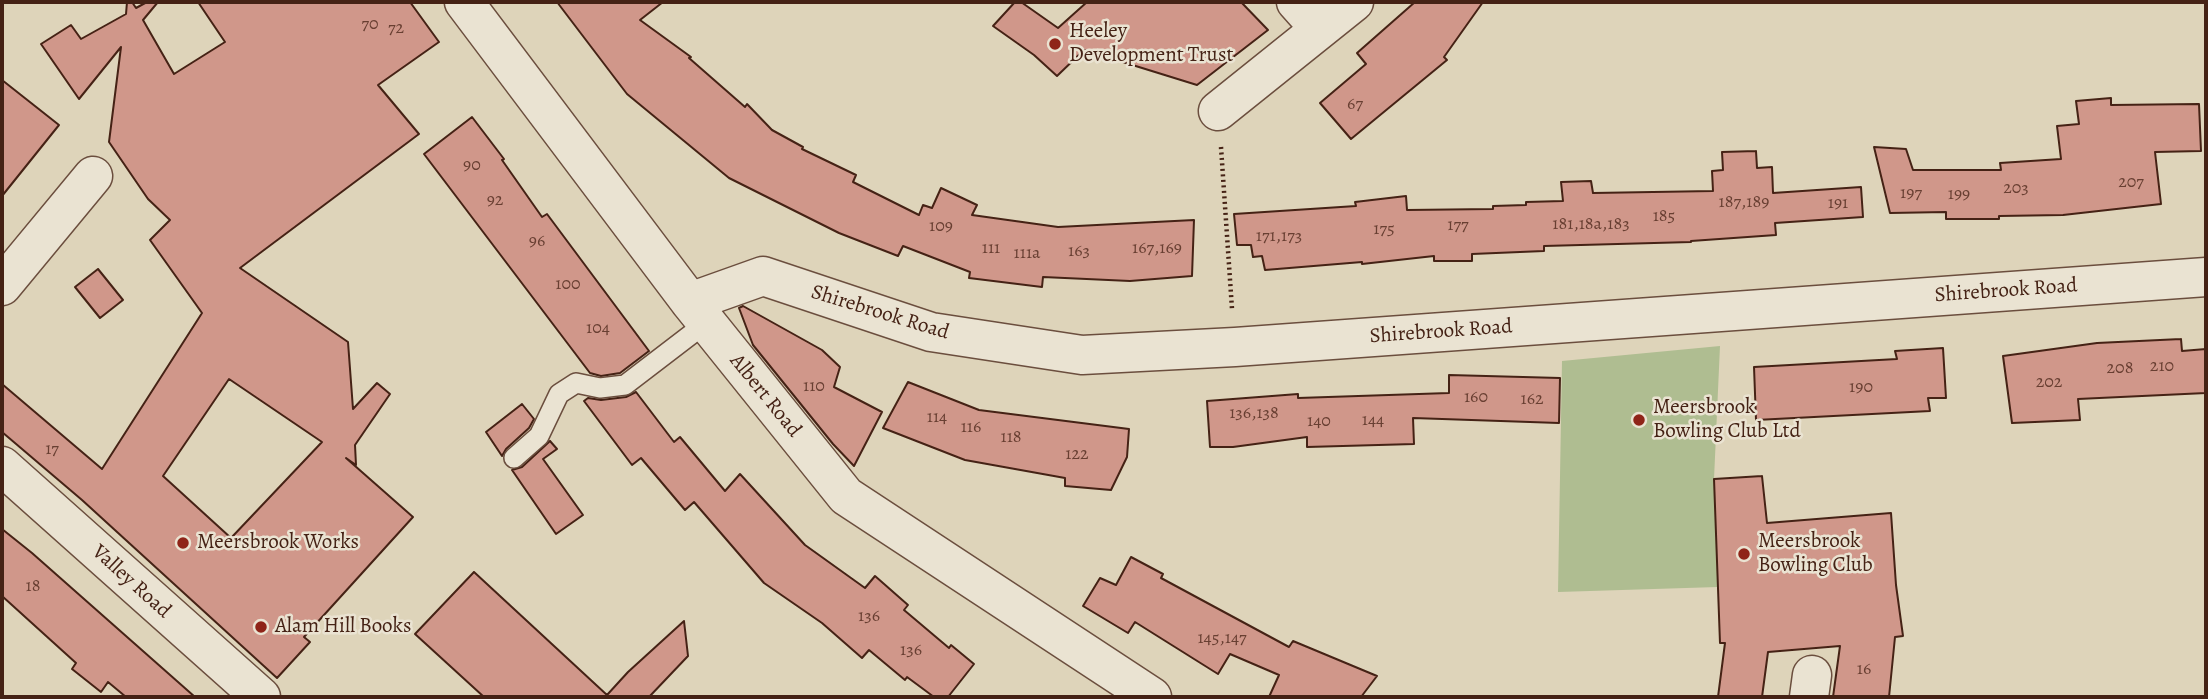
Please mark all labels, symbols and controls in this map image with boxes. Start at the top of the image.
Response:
house number: 70 [361,14,379,36]
house number: 72 [388,18,404,40]
place label: Heeley Development Trust [1069,19,1233,69]
marker: Heeley Development Trust [1047,36,1063,52]
house number: 67 [1347,94,1363,116]
house number: 90 [463,155,481,177]
house number: 207 [2118,172,2144,194]
house number: 203 [2003,178,2029,200]
house number: 197 [1900,183,1922,205]
house number: 199 [1948,184,1970,206]
house number: 92 [487,190,503,212]
house number: 187,189 [1719,192,1769,214]
house number: 191 [1828,193,1848,215]
house number: 185 [1653,206,1675,228]
house number: 181,18a,183 [1552,214,1630,236]
house number: 177 [1447,215,1469,237]
house number: 109 [929,216,953,238]
house number: 175 [1373,219,1395,241]
house number: 171,173 [1256,226,1302,248]
house number: 96 [529,231,545,253]
house number: 111 [982,238,1000,260]
house number: 167,169 [1132,238,1182,260]
house number: 163 [1068,241,1090,263]
house number: 111a [1014,243,1040,265]
street label: Shirebrook Road [1934,273,2078,309]
house number: 100 [555,274,581,296]
street label: Shirebrook Road [808,280,952,346]
street label: Shirebrook Road [1369,314,1513,350]
house number: 104 [586,318,610,340]
street label: Albert Road [724,349,806,443]
house number: 210 [2150,356,2174,378]
house number: 208 [2107,358,2133,380]
house number: 202 [2036,372,2062,394]
house number: 110 [803,376,825,398]
house number: 190 [1849,377,1873,399]
house number: 160 [1464,387,1488,409]
house number: 162 [1520,389,1544,411]
place label: Meersbrook Bowling Club Ltd [1653,395,1801,445]
house number: 136,138 [1229,403,1279,425]
house number: 114 [927,407,947,429]
house number: 144 [1362,410,1384,432]
house number: 140 [1307,411,1331,433]
marker: Meersbrook Bowling Club Ltd [1631,412,1647,428]
house number: 116 [961,417,981,439]
house number: 118 [1000,427,1022,449]
house number: 17 [45,439,59,461]
house number: 122 [1065,444,1089,466]
place label: Meersbrook Bowling Club [1758,529,1873,579]
place label: Meersbrook Works [197,530,359,556]
marker: Meersbrook Works [175,535,191,551]
street label: Valley Road [86,540,176,624]
marker: Meersbrook Bowling Club [1736,546,1752,562]
house number: 18 [26,576,40,598]
house number: 136 [858,606,880,628]
place label: Alam Hill Books [275,614,411,640]
marker: Alam Hill Books [253,619,269,635]
house number: 145,147 [1197,628,1247,650]
house number: 136 [900,640,922,662]
house number: 16 [1857,659,1871,681]

